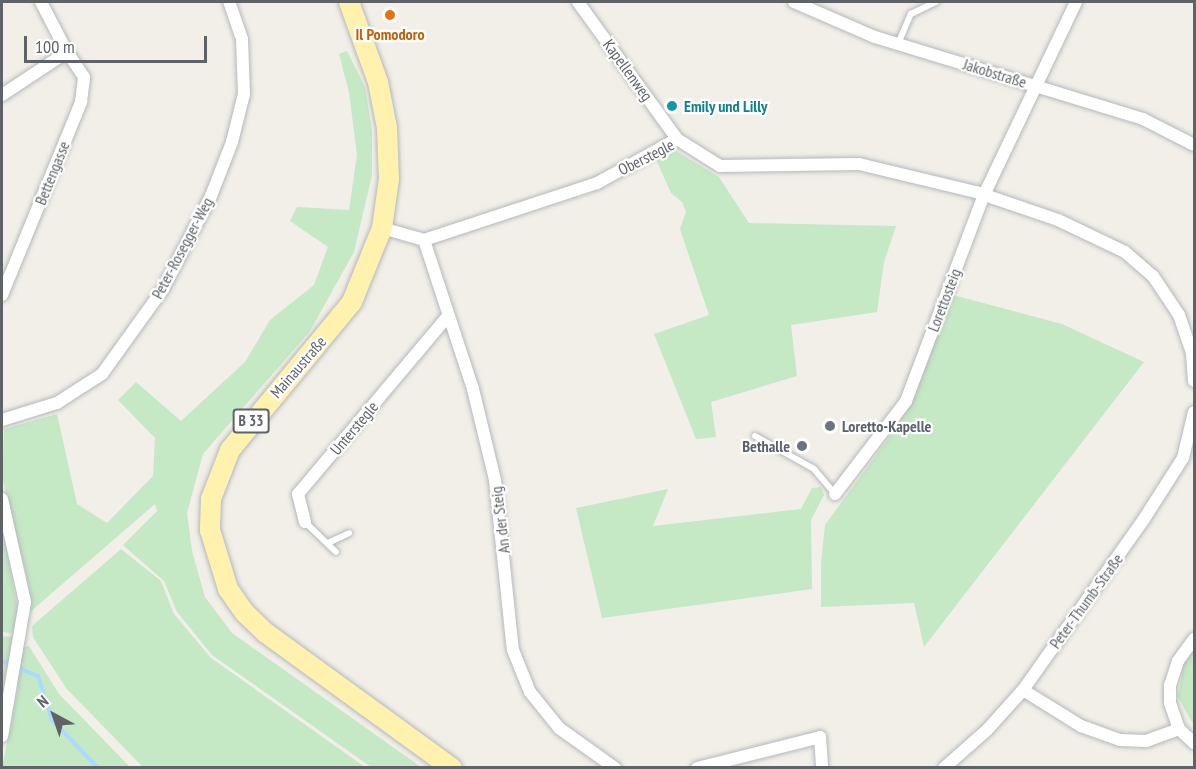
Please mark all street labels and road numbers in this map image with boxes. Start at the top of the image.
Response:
street label: Kapellenweg [599,36,657,104]
street label: Jakobstraße [961,54,1029,92]
street label: Oberstegle [615,135,677,179]
street label: Bettengasse [31,138,73,208]
street label: Peter-Rosegger-Weg [147,194,217,302]
street label: Lorettosteig [923,266,965,334]
street label: Mainaustraße [266,332,330,402]
street label: Unterstegle [326,397,382,459]
road number: B 33 [232,409,270,433]
street label: An der Steig [486,485,514,555]
street label: Peter-Thumb-Straße [1045,550,1127,652]

